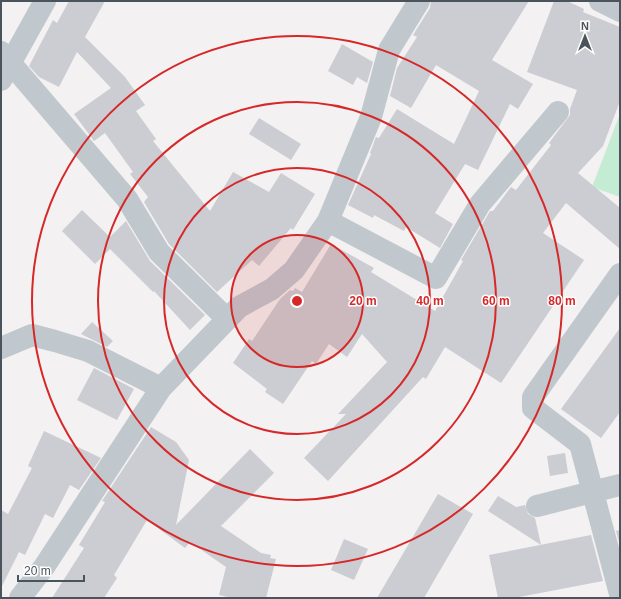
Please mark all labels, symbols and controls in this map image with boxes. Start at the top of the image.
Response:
north arrow [565,16,605,56]
text: N [581,20,589,32]
centre of rings [290,294,304,308]
text: 20 m [349,294,377,308]
text: 40 m [416,294,444,308]
text: 60 m [482,294,510,308]
text: 80 m [548,294,576,308]
scale bar [18,557,84,583]
text: 20 m [24,564,51,578]

